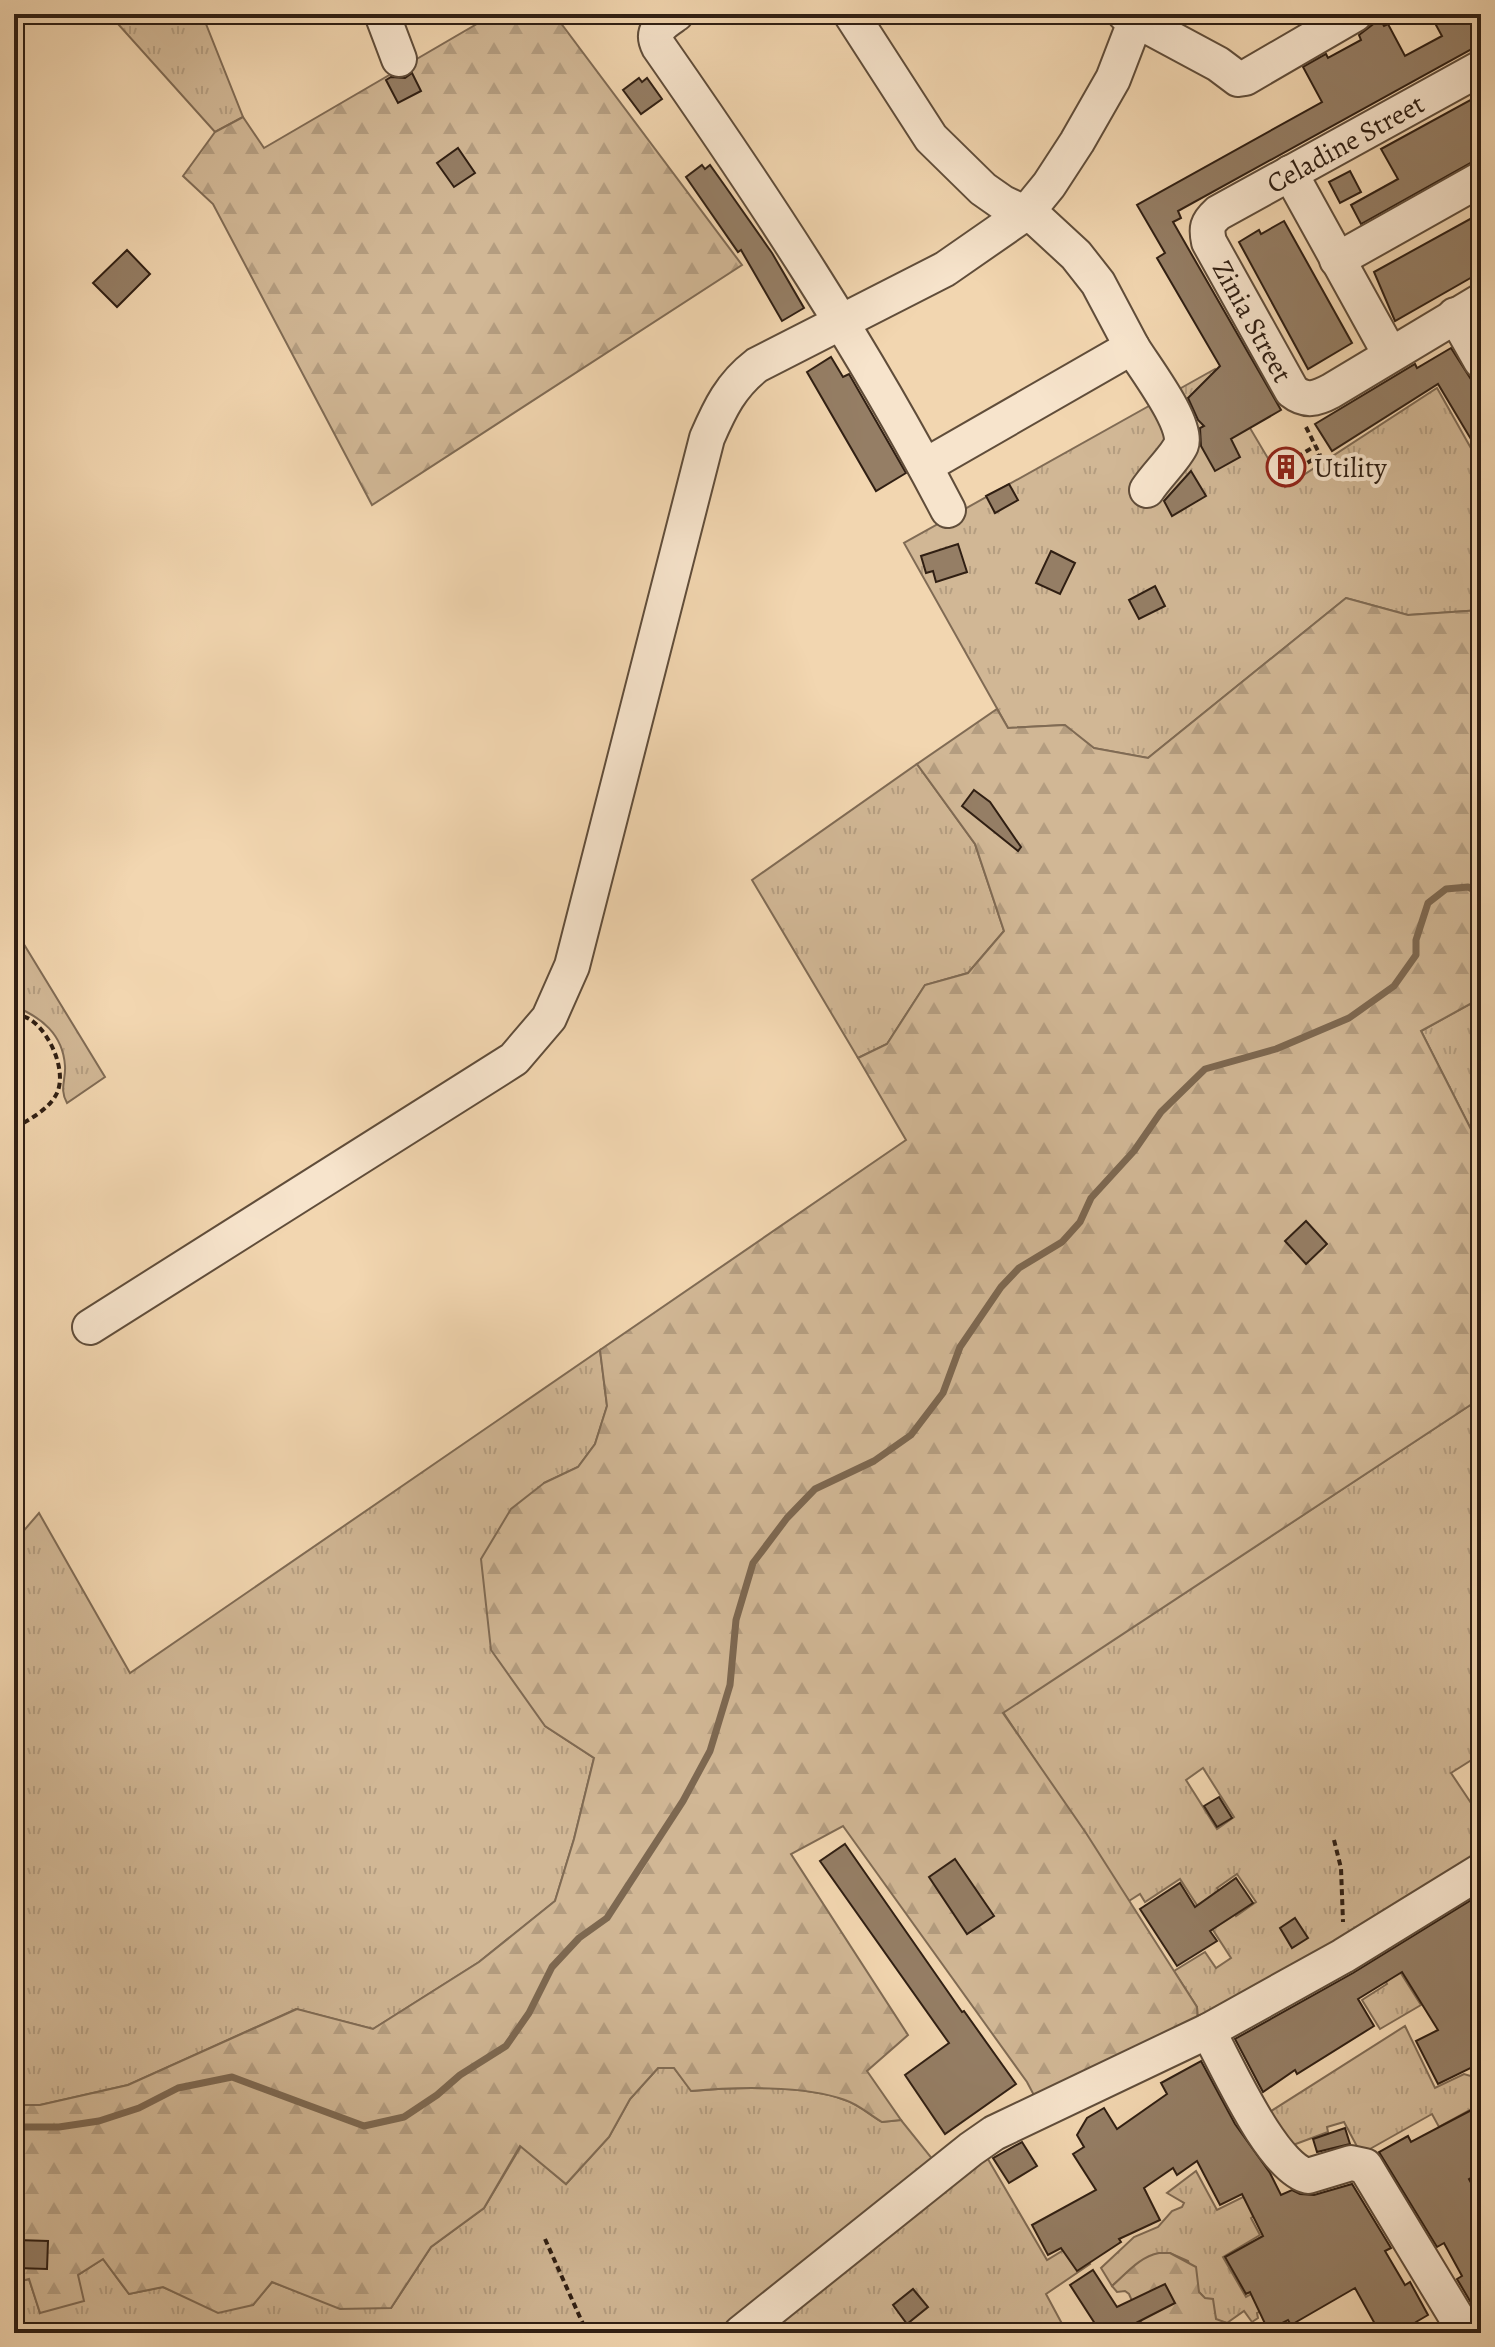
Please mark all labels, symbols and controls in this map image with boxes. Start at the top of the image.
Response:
street label: Celadine Street [1260,85,1431,203]
street label: Zinia Street [1203,253,1301,390]
building icon: Utility [1265,446,1307,488]
place label: Utility [1314,449,1387,487]

